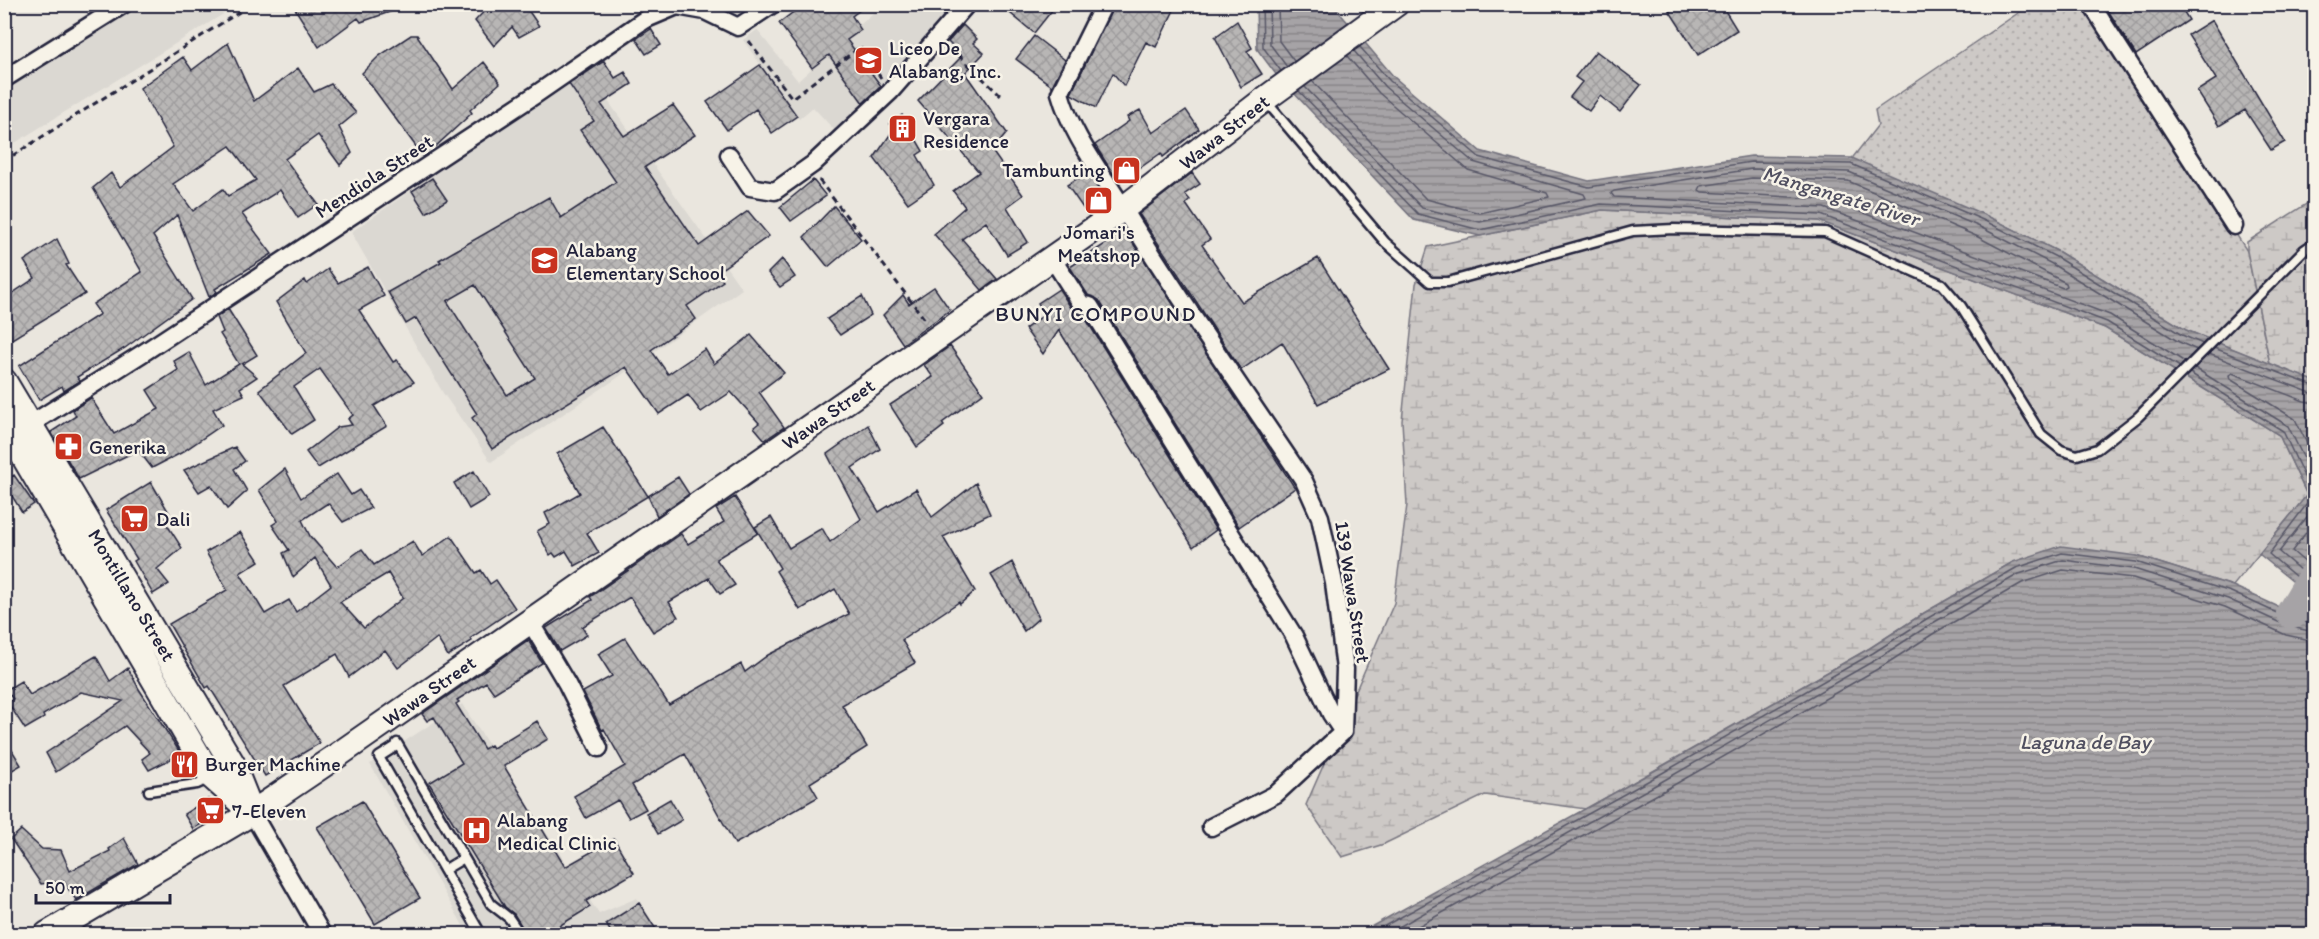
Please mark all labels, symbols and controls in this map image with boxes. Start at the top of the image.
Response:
place label: Liceo De Alabang, Inc. [889,36,1001,83]
school or university icon: Liceo De Alabang, Inc. [852,44,884,76]
street label: Wawa Street [1174,89,1274,175]
place label: Vergara Residence [923,106,1009,153]
building icon: Vergara Residence [886,113,918,145]
street label: Mendiola Street [310,129,438,223]
shop icon: Tambunting [1110,154,1142,186]
place label: Tambunting [1002,158,1106,182]
water label: Mangangate River [1760,160,1925,232]
shop icon: Jomari's Meatshop [1083,185,1115,217]
place label: Jomari's Meatshop [1058,220,1140,267]
place label: Alabang Elementary School [566,238,726,285]
school or university icon: Alabang Elementary School [529,245,561,277]
district label: BUNYI COMPOUND [995,301,1197,326]
street label: Wawa Street [777,373,879,455]
pharmacy icon: Generika [52,431,84,463]
place label: Generika [89,435,167,459]
supermarket icon: Dali [119,503,151,535]
place label: Dali [156,507,190,531]
street label: 139 Wawa Street [1330,519,1376,665]
street label: Montillano Street [83,524,181,666]
street label: Wawa Street [378,650,480,732]
water label: Laguna de Bay [2020,729,2152,754]
restaurant icon: Burger Machine [168,748,200,780]
place label: Burger Machine [205,752,341,776]
supermarket icon: 7-Eleven [195,795,227,827]
place label: 7-Eleven [232,799,306,823]
place label: Alabang Medical Clinic [497,808,617,855]
hospital icon: Alabang Medical Clinic [460,815,492,847]
scale bar [36,867,170,905]
text: 50 m [45,877,85,899]

